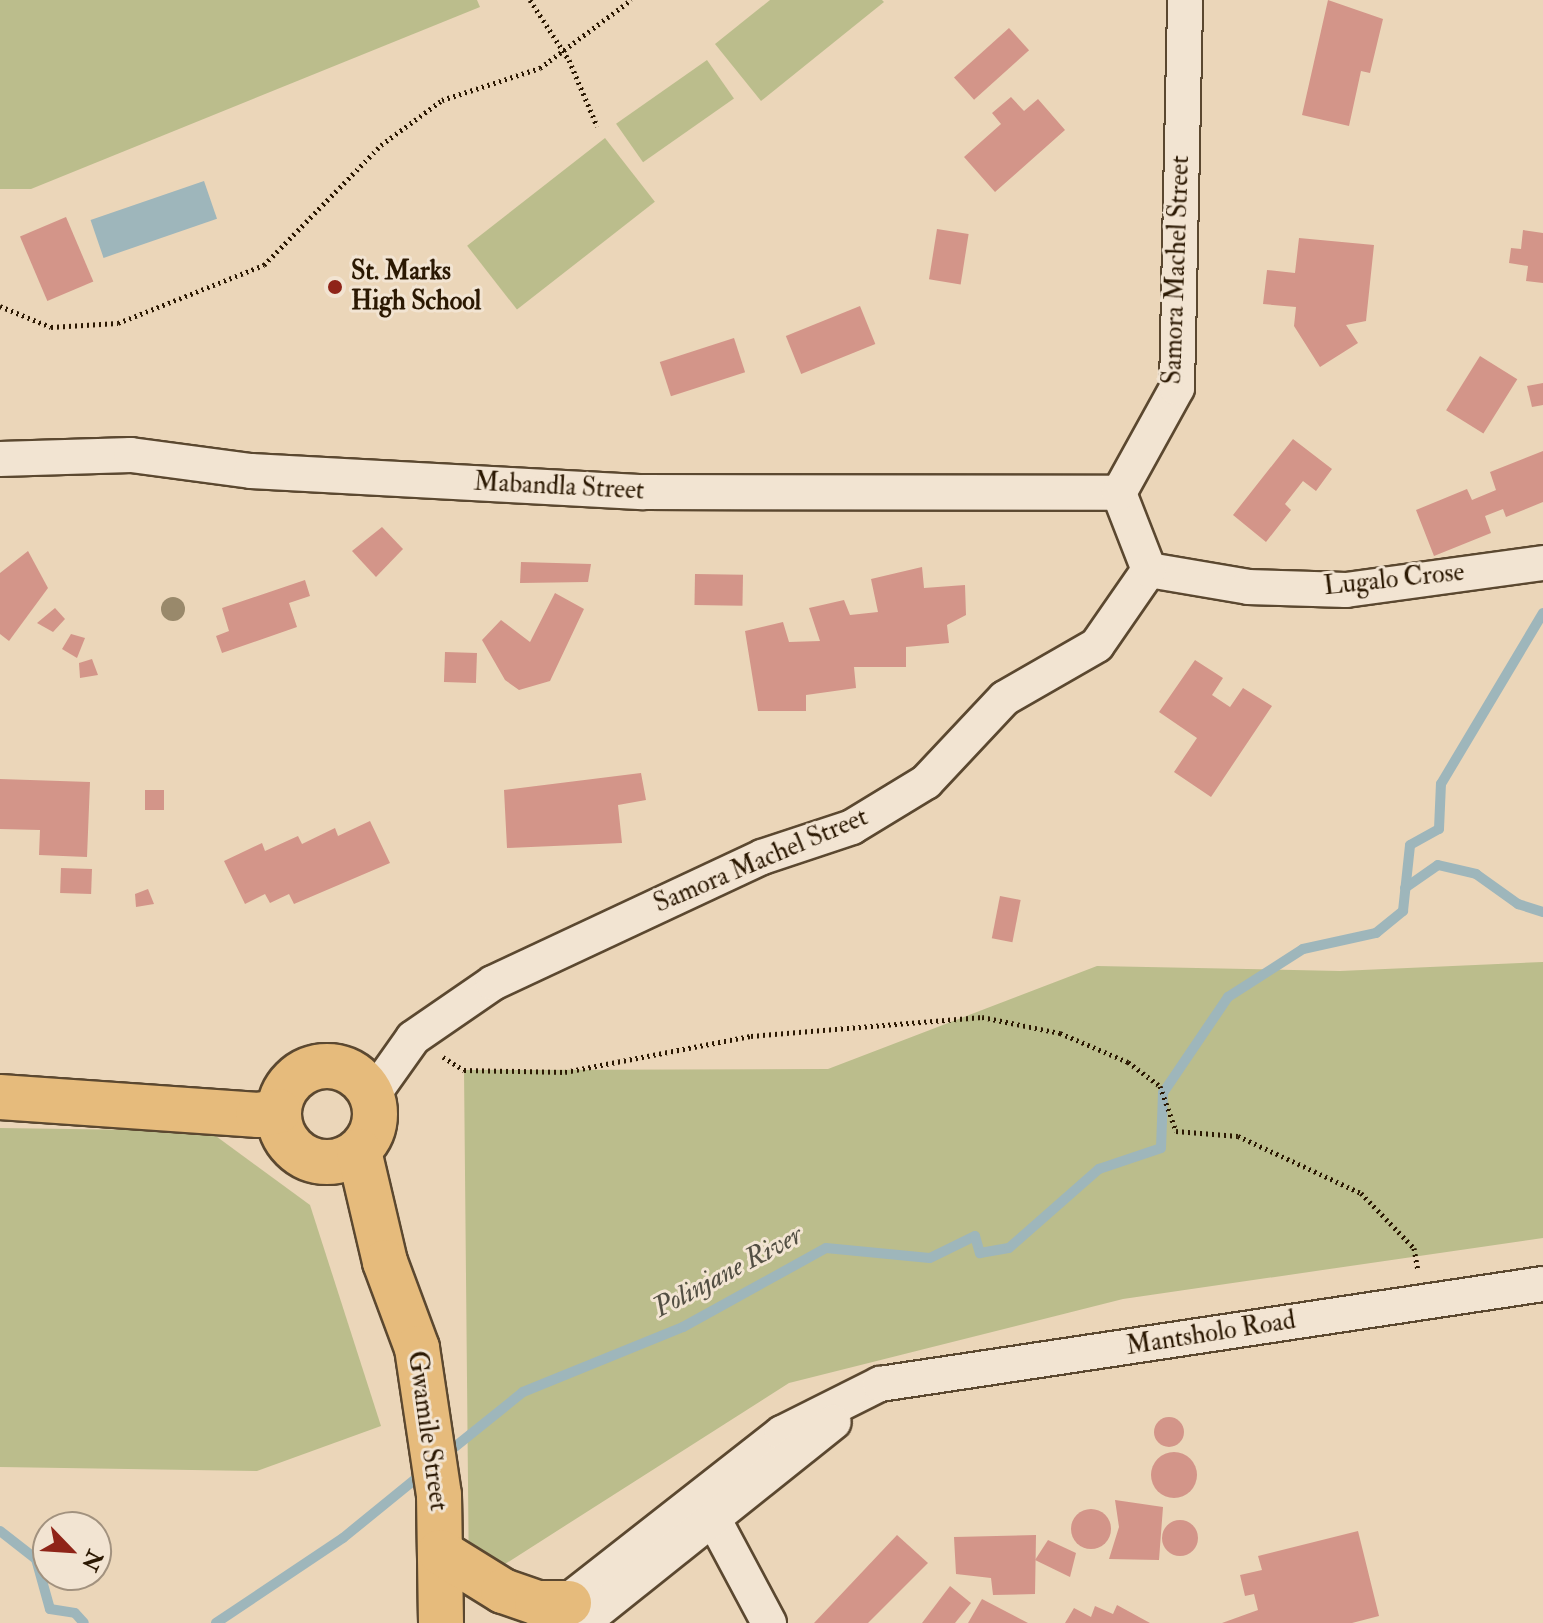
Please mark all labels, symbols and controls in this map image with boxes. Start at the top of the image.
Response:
street label: Samora Machel Street [1157,155,1197,385]
place label: St. Marks High School [351,256,481,318]
marker: St. Marks High School [326,278,344,296]
street label: Mabandla Street [473,467,645,507]
street label: Lugalo Crose [1322,557,1466,603]
street label: Samora Machel Street [649,802,873,920]
water label: Polinjane River [648,1219,808,1325]
street label: Mantsholo Road [1124,1305,1298,1363]
street label: Gwamile Street [400,1349,454,1513]
north arrow [32,1511,112,1591]
text: N [75,1545,109,1575]

